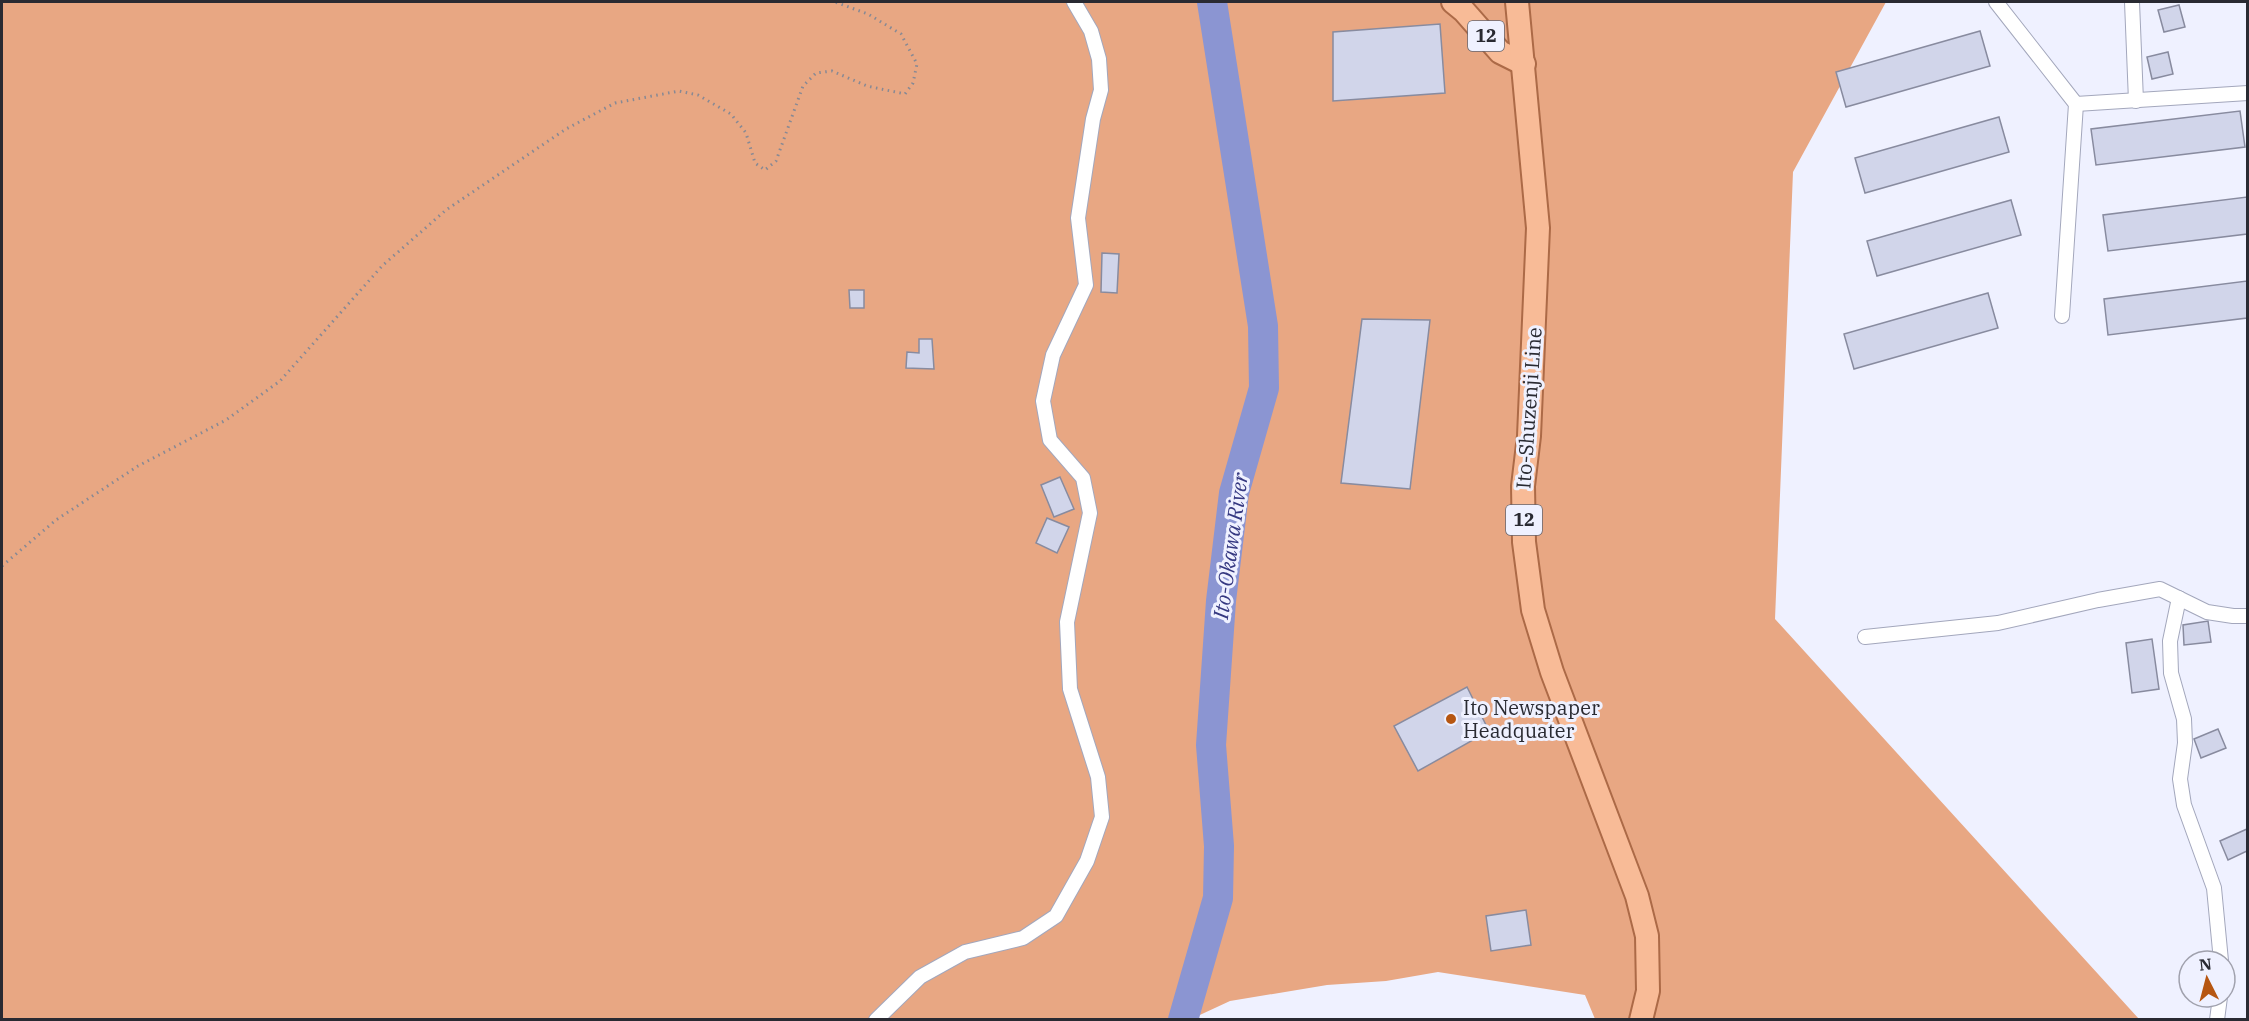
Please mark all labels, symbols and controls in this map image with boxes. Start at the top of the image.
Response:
road number: 12 [1468,21,1504,51]
street label: Ito-Shuzenji Line [1509,326,1548,490]
water label: Ito-Okawa River [1206,470,1254,622]
road number: 12 [1506,505,1542,535]
place label: Ito Newspaper Headquater [1463,694,1600,744]
marker: Ito Newspaper Headquater [1444,712,1458,726]
north arrow [2177,949,2237,1009]
text: N [2198,953,2213,975]

